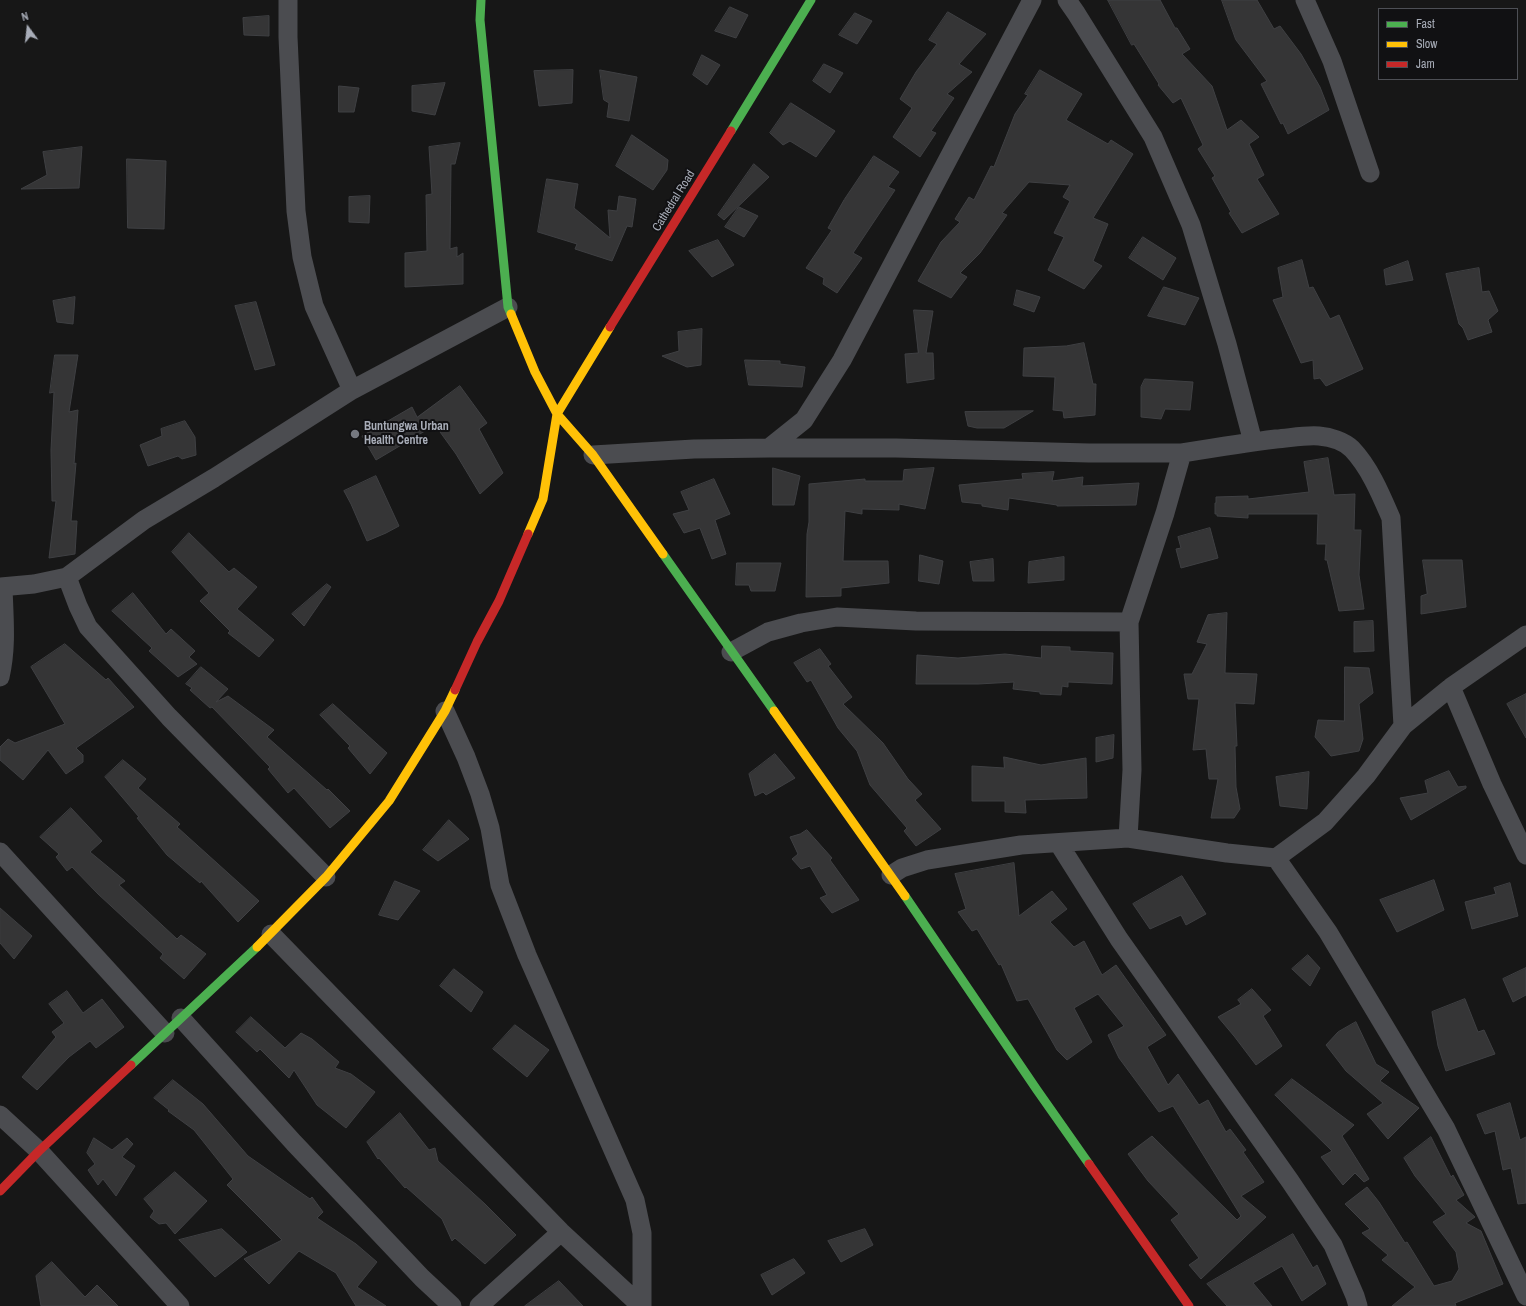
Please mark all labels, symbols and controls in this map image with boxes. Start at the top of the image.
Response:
north arrow [8,8,48,48]
legend [1378,8,1518,80]
text: N [20,9,30,24]
text: Fast [1416,16,1435,32]
text: Slow [1416,36,1437,52]
text: Jam [1416,56,1435,72]
street label: Cathedral Road [650,168,698,234]
place label: Buntungwa Urban Health Centre [364,420,449,448]
marker: Buntungwa Urban Health Centre [349,428,361,440]

